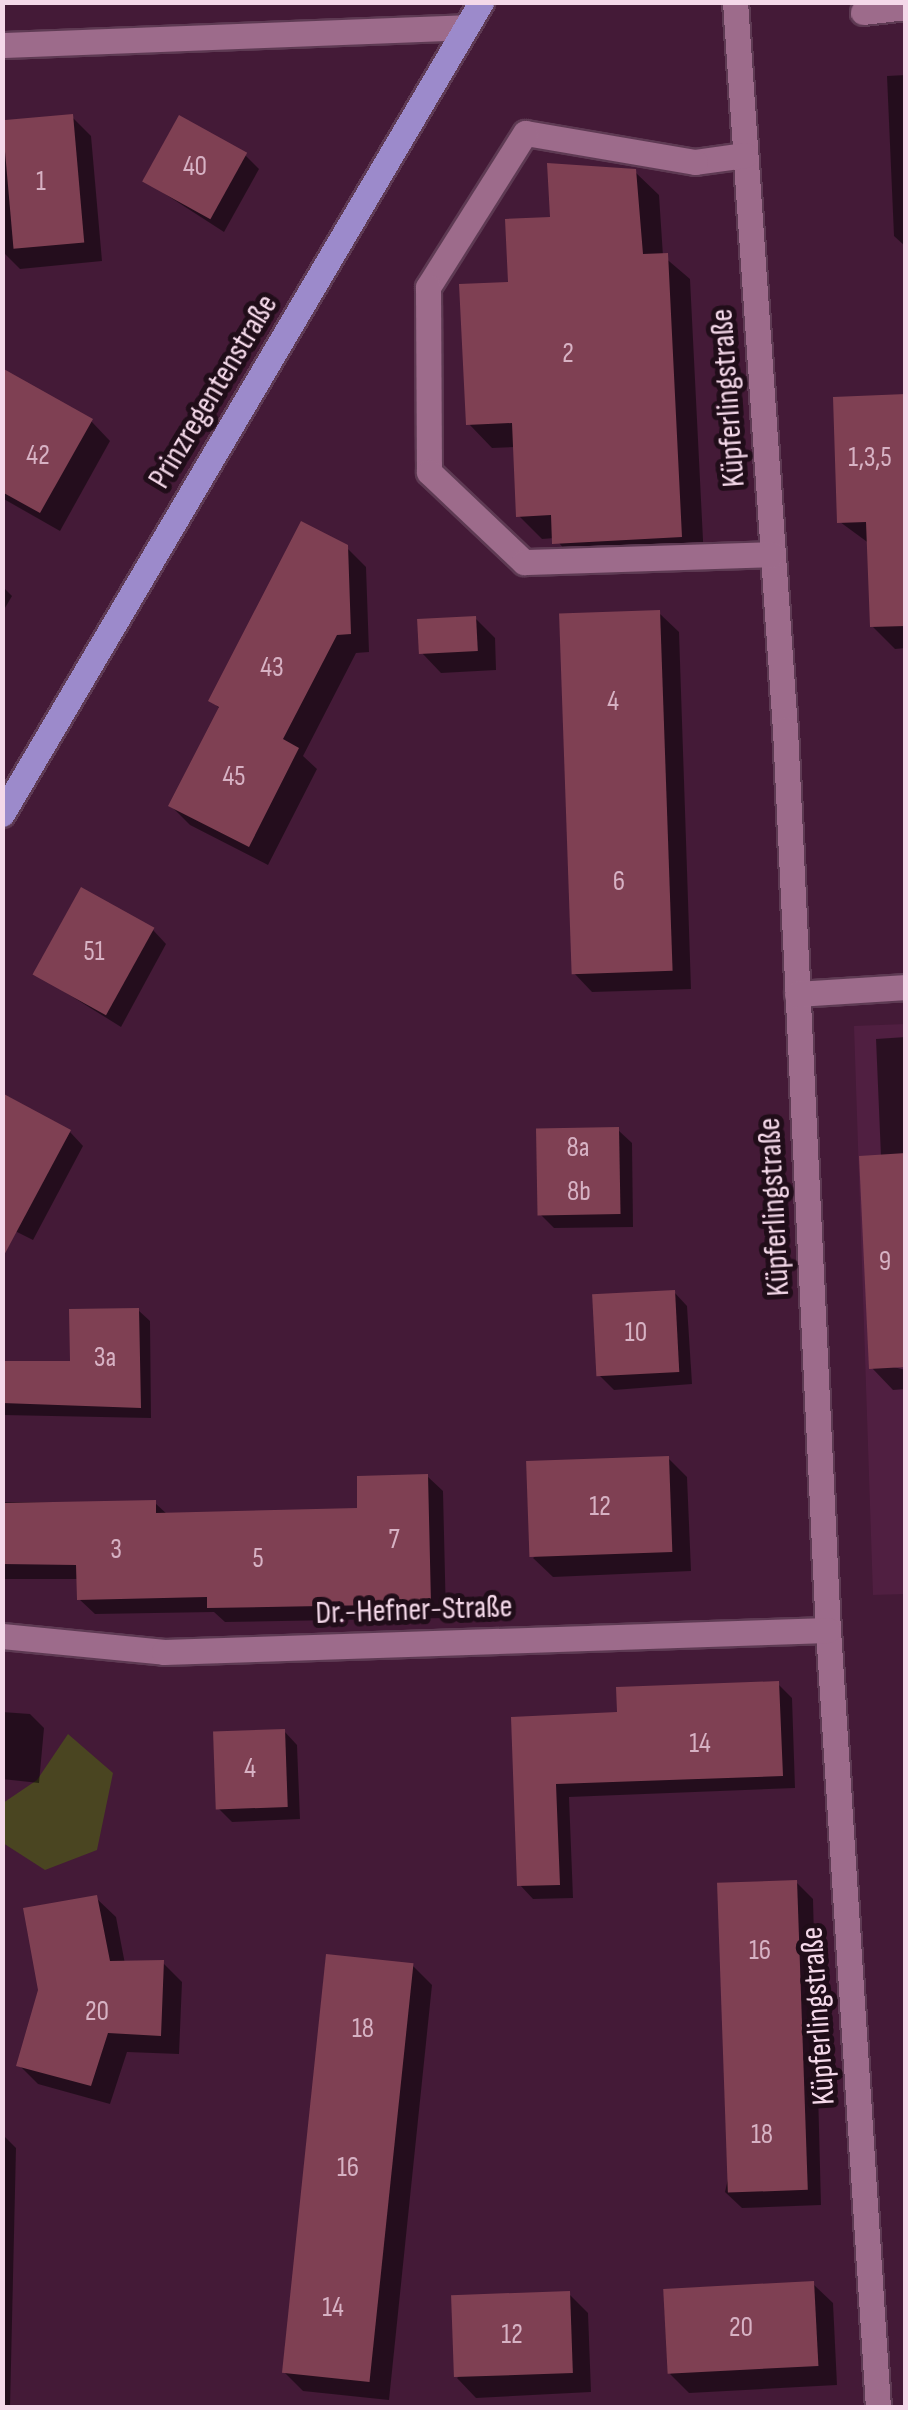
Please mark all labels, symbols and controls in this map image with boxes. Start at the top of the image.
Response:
house number: 40 [183,150,207,184]
house number: 1 [36,165,46,199]
street label: Prinzregentenstraße [141,288,287,496]
street label: Küpferlingstraße [704,307,754,489]
house number: 2 [562,337,574,371]
house number: 42 [26,439,50,473]
house number: 1,3,5 [848,441,892,475]
house number: 43 [260,651,284,685]
house number: 4 [607,685,619,719]
house number: 45 [222,760,246,794]
house number: 6 [613,865,625,899]
house number: 51 [83,935,105,969]
street label: Küpferlingstraße [751,1117,799,1297]
house number: 8a [566,1131,590,1165]
house number: 8b [567,1175,591,1209]
house number: 9 [879,1245,891,1279]
house number: 10 [625,1316,647,1350]
house number: 3a [94,1341,116,1375]
house number: 12 [589,1490,611,1524]
house number: 7 [388,1523,400,1557]
house number: 3 [110,1533,122,1567]
house number: 5 [252,1542,264,1576]
street label: Dr.-Hefner-Straße [315,1588,513,1634]
house number: 14 [689,1727,711,1761]
house number: 4 [244,1752,256,1786]
street label: Küpferlingstraße [794,1925,844,2107]
house number: 16 [749,1934,771,1968]
house number: 20 [85,1995,109,2029]
house number: 18 [352,2012,374,2046]
house number: 18 [751,2118,773,2152]
house number: 16 [337,2151,359,2185]
house number: 14 [322,2291,344,2325]
house number: 20 [729,2311,753,2345]
house number: 12 [501,2318,523,2352]

